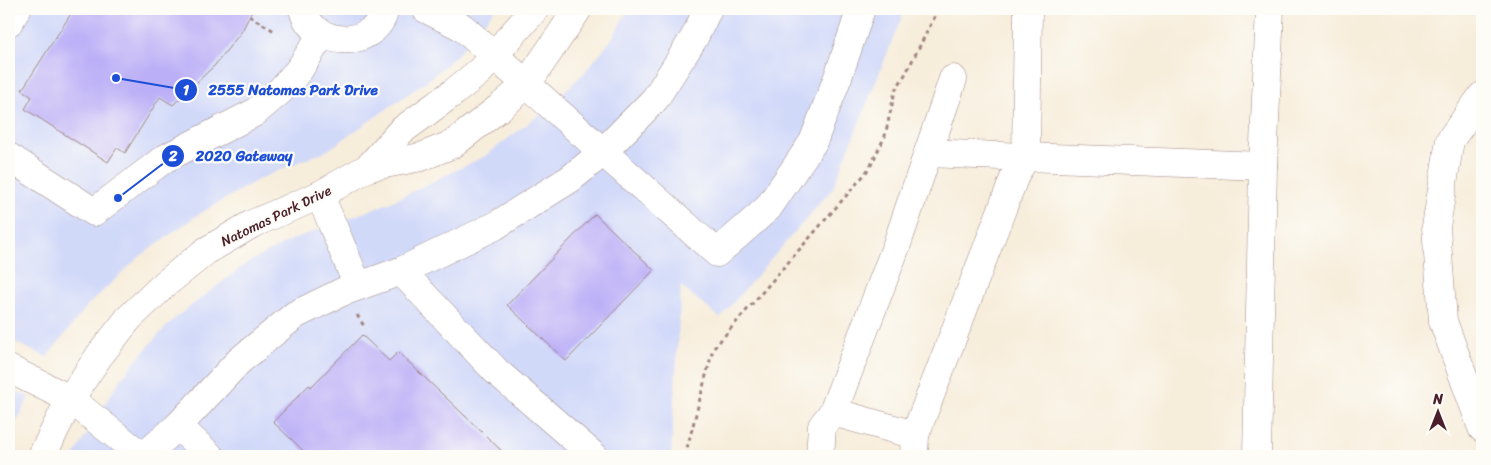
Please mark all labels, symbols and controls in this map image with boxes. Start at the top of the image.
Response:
callout: 2555 Natomas Park Drive [173,75,388,105]
text: 1 [183,77,190,103]
text: 2555 Natomas Park Drive [207,77,378,103]
callout: 2020 Gateway [160,141,302,171]
text: 2 [168,143,178,169]
text: 2020 Gateway [195,143,293,169]
street label: Natomas Park Drive [216,178,336,254]
text: N [1432,387,1443,412]
north arrow [1414,388,1464,438]

